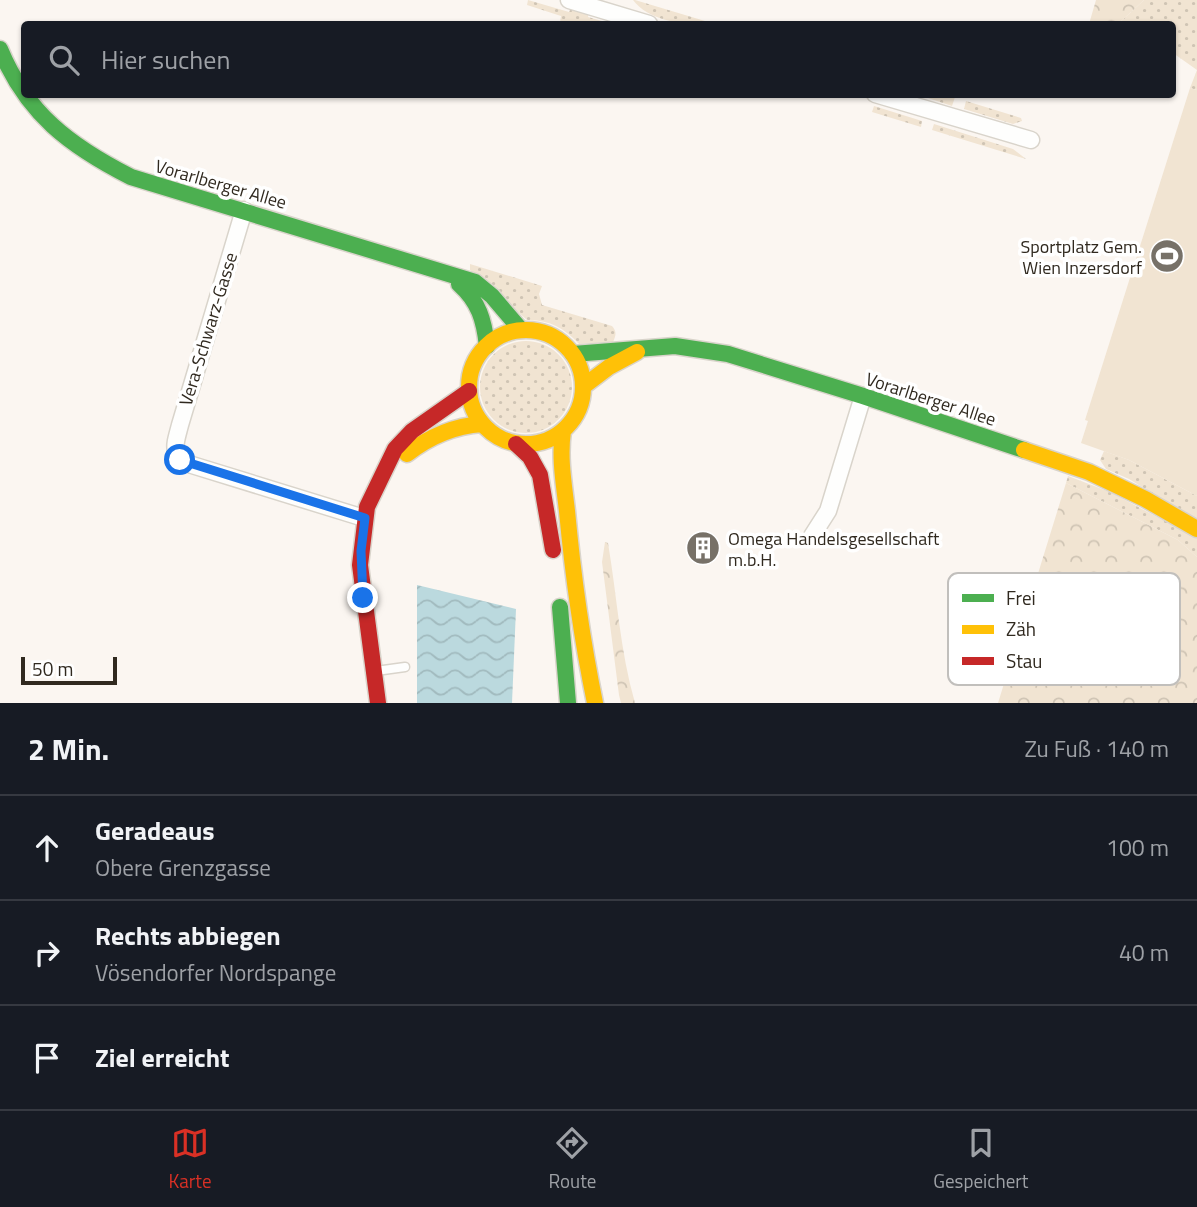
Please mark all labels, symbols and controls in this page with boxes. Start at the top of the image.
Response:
search box [21,21,1176,98]
text: Hier suchen [101,40,230,79]
icon: search [45,41,83,79]
street label: Vorarlberger Allee [152,152,290,216]
place label: Sportplatz Gem. Wien Inzersdorf [1020,233,1142,281]
sports icon: Sportplatz Gem. Wien Inzersdorf [1148,237,1186,275]
street label: Vera-Schwarz-Gasse [172,249,244,409]
street label: Vorarlberger Allee [862,365,1000,433]
route start [164,444,195,475]
place label: Omega Handelsgesellschaft m.b.H. [728,525,940,573]
building icon: Omega Handelsgesellschaft m.b.H. [684,529,722,567]
legend [948,573,1180,685]
route end [347,582,378,613]
text: Frei [1006,583,1036,612]
text: Zäh [1006,614,1036,643]
text: Stau [1006,646,1042,675]
scale bar [21,654,117,686]
text: 50 m [32,654,73,683]
text: 2 Min. [28,726,109,772]
text: Zu Fuß · 140 m [1025,731,1169,766]
text: Geradeaus [95,811,215,850]
icon: ahead [28,829,66,867]
text: 100 m [1106,830,1169,865]
text: Obere Grenzgasse [95,850,271,885]
text: Rechts abbiegen [95,916,281,955]
icon: right [28,934,66,972]
text: 40 m [1119,935,1169,970]
text: Vösendorfer Nordspange [95,955,336,990]
text: Ziel erreicht [95,1038,230,1077]
icon: arrive [28,1039,66,1077]
tab: Karte [168,1124,212,1195]
tab: Route [549,1124,596,1195]
tab: Gespeichert [933,1124,1029,1195]

